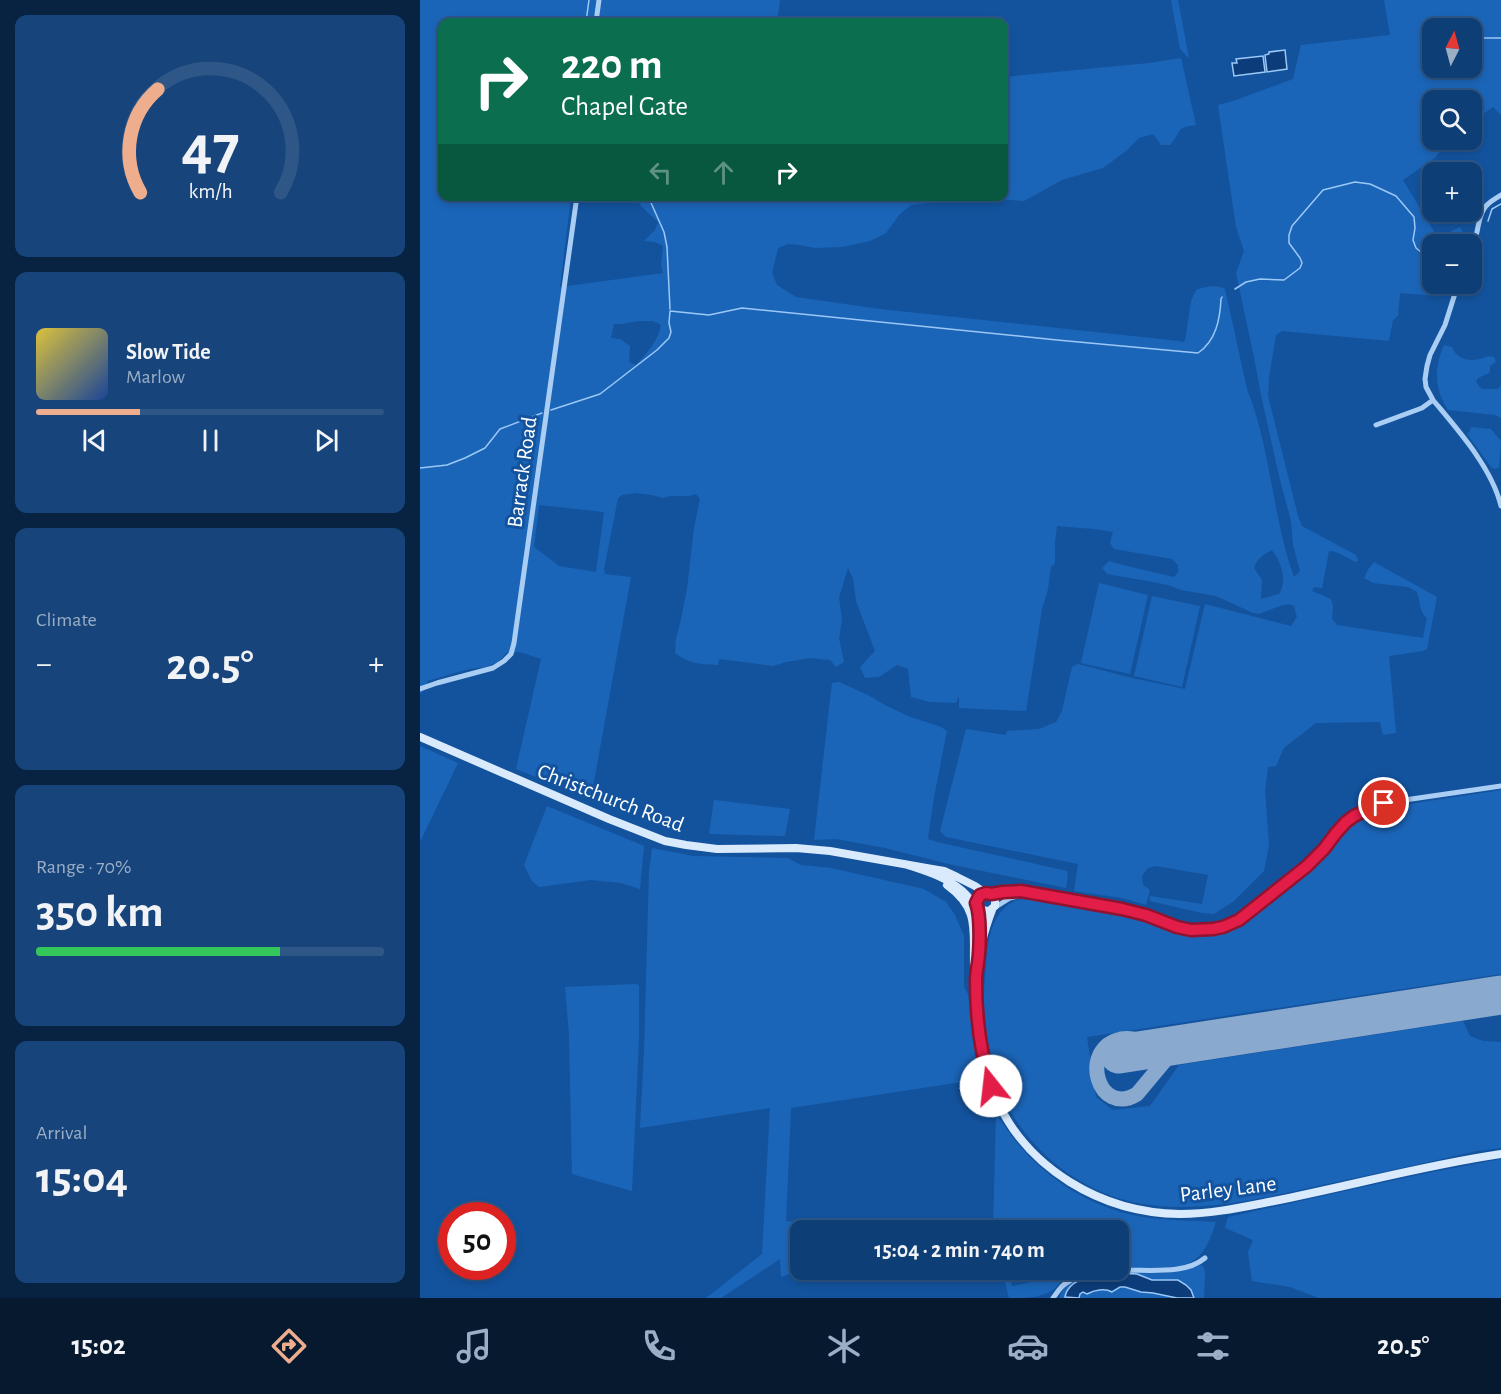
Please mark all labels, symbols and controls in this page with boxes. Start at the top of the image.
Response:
north arrow [1422,18,1482,78]
map controls [1422,18,1482,294]
icon: right [462,42,540,120]
text: 220 m [561,44,663,86]
button: search [1422,90,1482,150]
text: Chapel Gate [561,93,688,120]
text: 47 [181,117,239,179]
icon: left [644,156,677,189]
icon: ahead [707,156,740,189]
icon: right [770,156,803,189]
button: + [1422,162,1482,222]
text: km/h [188,181,232,202]
button: − [1422,234,1482,294]
text: Slow Tide [126,341,211,363]
text: Marlow [126,367,185,387]
street label: Barrack Road [503,415,541,529]
icon: previous [78,424,111,457]
icon: pause [194,424,227,457]
icon: next [310,424,343,457]
text: Climate [36,610,97,630]
text: 20.5° [166,643,254,688]
text: − [36,648,52,681]
text: + [368,648,384,681]
street label: Christchurch Road [534,760,687,836]
pin [1358,777,1409,828]
icon: arrive [1367,786,1400,819]
text: Range · 70% [36,857,132,877]
text: 350 km [36,890,164,935]
position arrow [959,1054,1023,1118]
text: Arrival [36,1123,87,1143]
text: 15:04 [36,1156,128,1201]
street label: Parley Lane [1179,1172,1278,1206]
speed limit sign: 50 [438,1202,516,1280]
text: 15:04 · 2 min · 740 m [874,1239,1045,1261]
icon: directions [268,1325,310,1367]
icon: music [453,1325,495,1367]
icon: phone [638,1325,680,1367]
icon: climate [823,1325,865,1367]
icon: car [1007,1325,1049,1367]
icon: filters [1192,1325,1234,1367]
text: 15:02 [71,1332,126,1359]
text: 20.5° [1377,1332,1430,1359]

